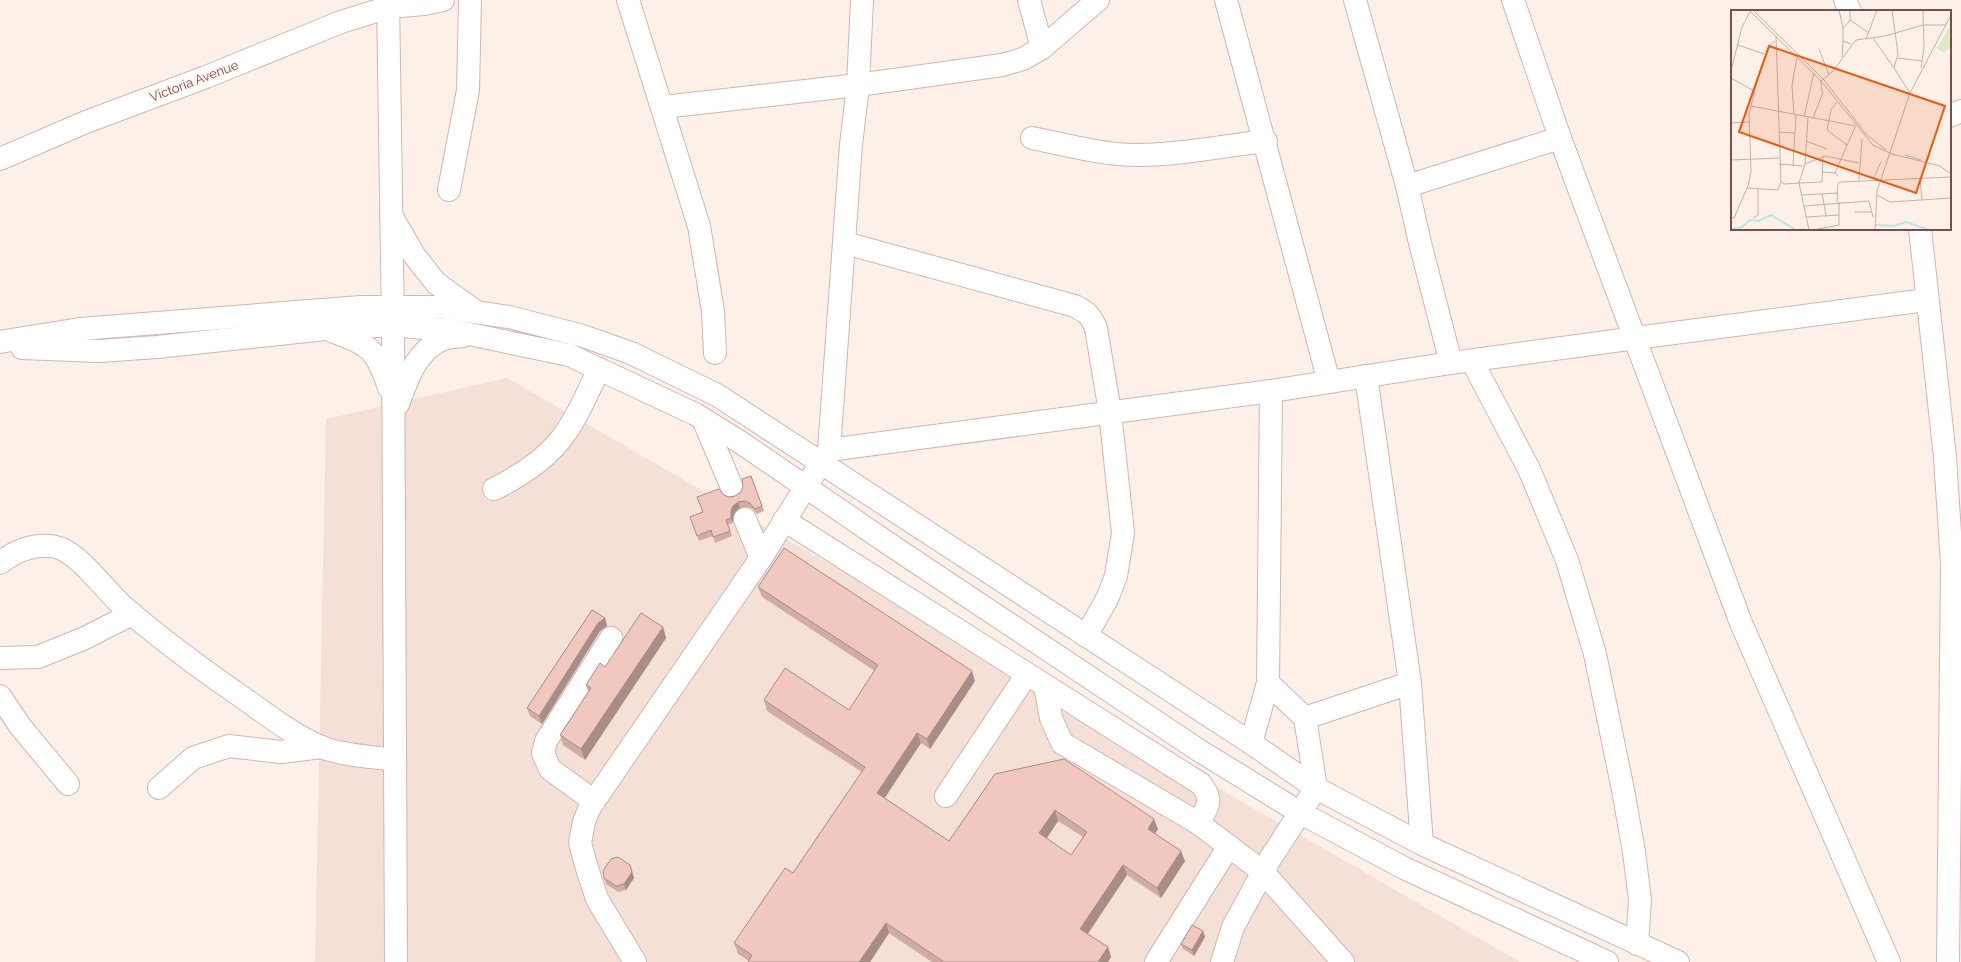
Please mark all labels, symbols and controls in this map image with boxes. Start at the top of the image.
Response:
inset map [1731,10,1951,230]
street label: Victoria Avenue [148,57,241,105]

